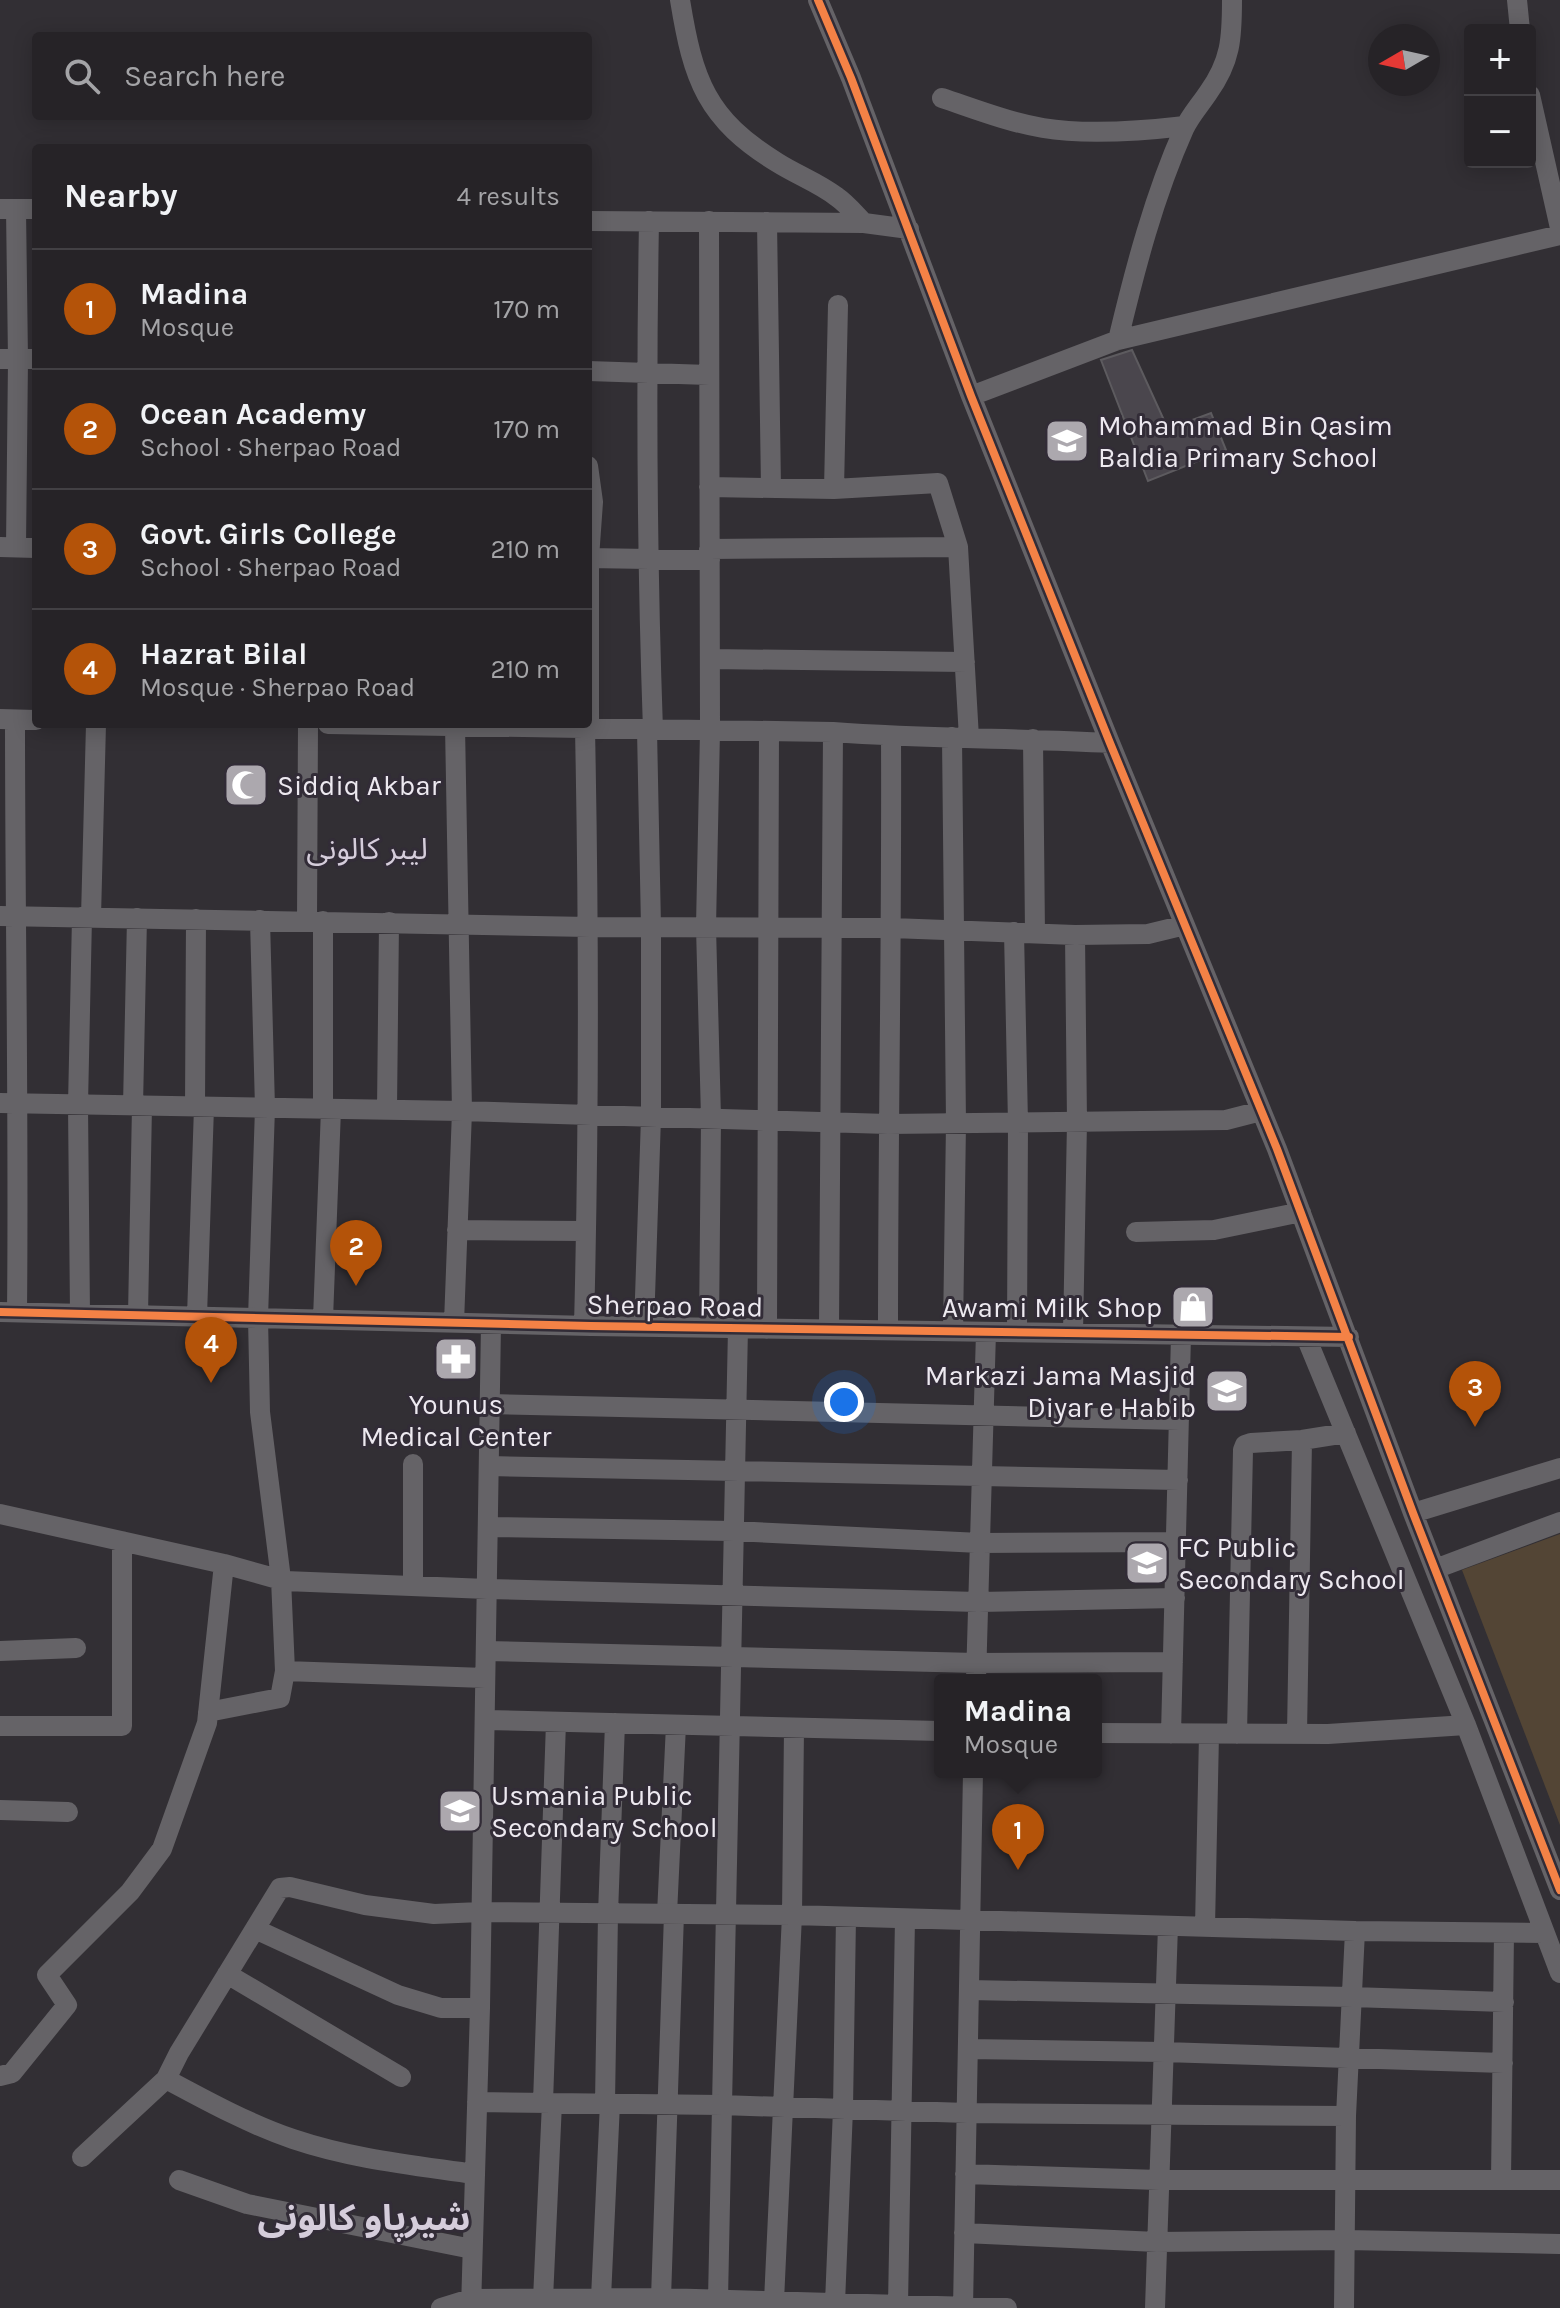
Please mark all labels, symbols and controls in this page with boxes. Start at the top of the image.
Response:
north arrow [1368,24,1440,96]
map controls [1464,24,1536,168]
button: + [1464,24,1536,96]
search box [32,32,592,120]
icon: search [60,54,104,98]
text: Search here [124,58,285,94]
button: − [1464,96,1536,168]
text: Nearby [64,176,178,216]
text: 4 results [456,181,560,212]
text: Madina [140,276,248,312]
text: 1 [85,294,95,325]
text: 170 m [493,294,560,325]
text: Mosque [140,312,234,343]
text: Ocean Academy [140,396,366,432]
place label: Mohammad Bin Qasim Baldia Primary School [1098,409,1393,474]
text: 2 [82,414,98,445]
text: 170 m [493,414,560,445]
school or university icon: Mohammad Bin Qasim Baldia Primary School [1043,417,1091,465]
text: School · Sherpao Road [140,432,401,463]
text: Govt. Girls College [140,516,397,552]
text: 3 [82,534,98,565]
text: 210 m [490,534,560,565]
text: School · Sherpao Road [140,552,401,583]
text: Hazrat Bilal [140,636,307,672]
text: 4 [82,654,98,685]
text: 210 m [490,654,560,685]
text: Mosque · Sherpao Road [140,672,415,703]
mosque icon: Siddiq Akbar [222,761,270,809]
place label: Siddiq Akbar [277,769,442,802]
district label: لیبر کالونی [306,831,428,867]
pin: 2 [330,1220,382,1286]
shop icon: Awami Milk Shop [1169,1283,1217,1331]
street label: Sherpao Road [586,1287,764,1324]
place label: Awami Milk Shop [942,1291,1162,1324]
pin: 4 [185,1317,237,1383]
pharmacy icon: Younus Medical Center [432,1335,480,1383]
place label: Markazi Jama Masjid Diyar e Habib [925,1359,1196,1424]
pin: 3 [1449,1361,1501,1427]
school or university icon: Markazi Jama Masjid Diyar e Habib [1203,1367,1251,1415]
your location [824,1382,864,1422]
place label: Younus Medical Center [361,1388,552,1453]
place label: FC Public Secondary School [1178,1531,1404,1596]
school or university icon: FC Public Secondary School [1123,1539,1171,1587]
popup [934,1674,1102,1778]
text: Madina [964,1693,1072,1729]
text: Mosque [964,1729,1058,1760]
place label: Usmania Public Secondary School [491,1779,717,1844]
school or university icon: Usmania Public Secondary School [436,1787,484,1835]
pin: 1 [992,1804,1044,1870]
district label: شیرپاو کالونی [257,2197,471,2242]

